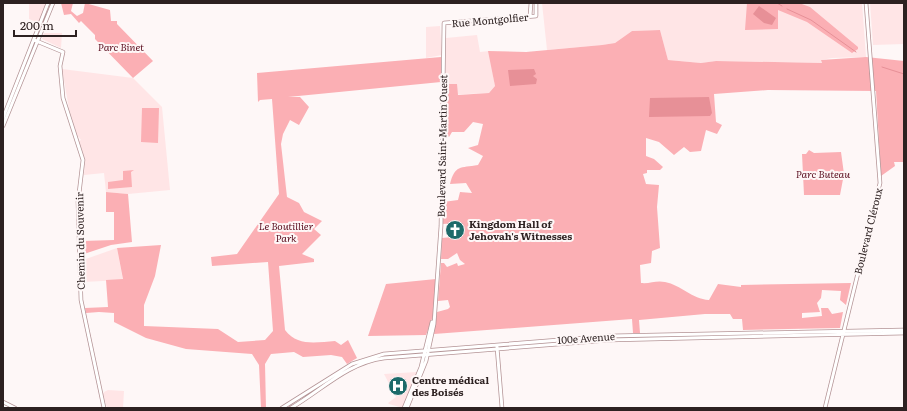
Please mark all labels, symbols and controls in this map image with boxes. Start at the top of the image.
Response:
street label: Rue Montgolfier [451,9,529,30]
scale bar [14,12,76,38]
text: 200 m [20,16,54,34]
park label: Parc Binet [98,39,144,54]
street label: Boulevard Saint-Martin Ouest [433,75,450,217]
park label: Parc Buteau [796,166,850,181]
street label: Boulevard Cléroux [850,186,886,276]
street label: Chemin du Souvenir [71,192,88,290]
place label: Kingdom Hall of Jehovah's Witnesses [469,216,572,243]
park label: Le Boutillier Park [259,218,314,245]
church icon: Kingdom Hall of Jehovah's Witnesses [444,219,466,241]
street label: 100e Avenue [557,328,615,347]
place label: Centre médical des Boisés [412,372,489,399]
hospital icon: Centre médical des Boisés [387,375,409,397]

